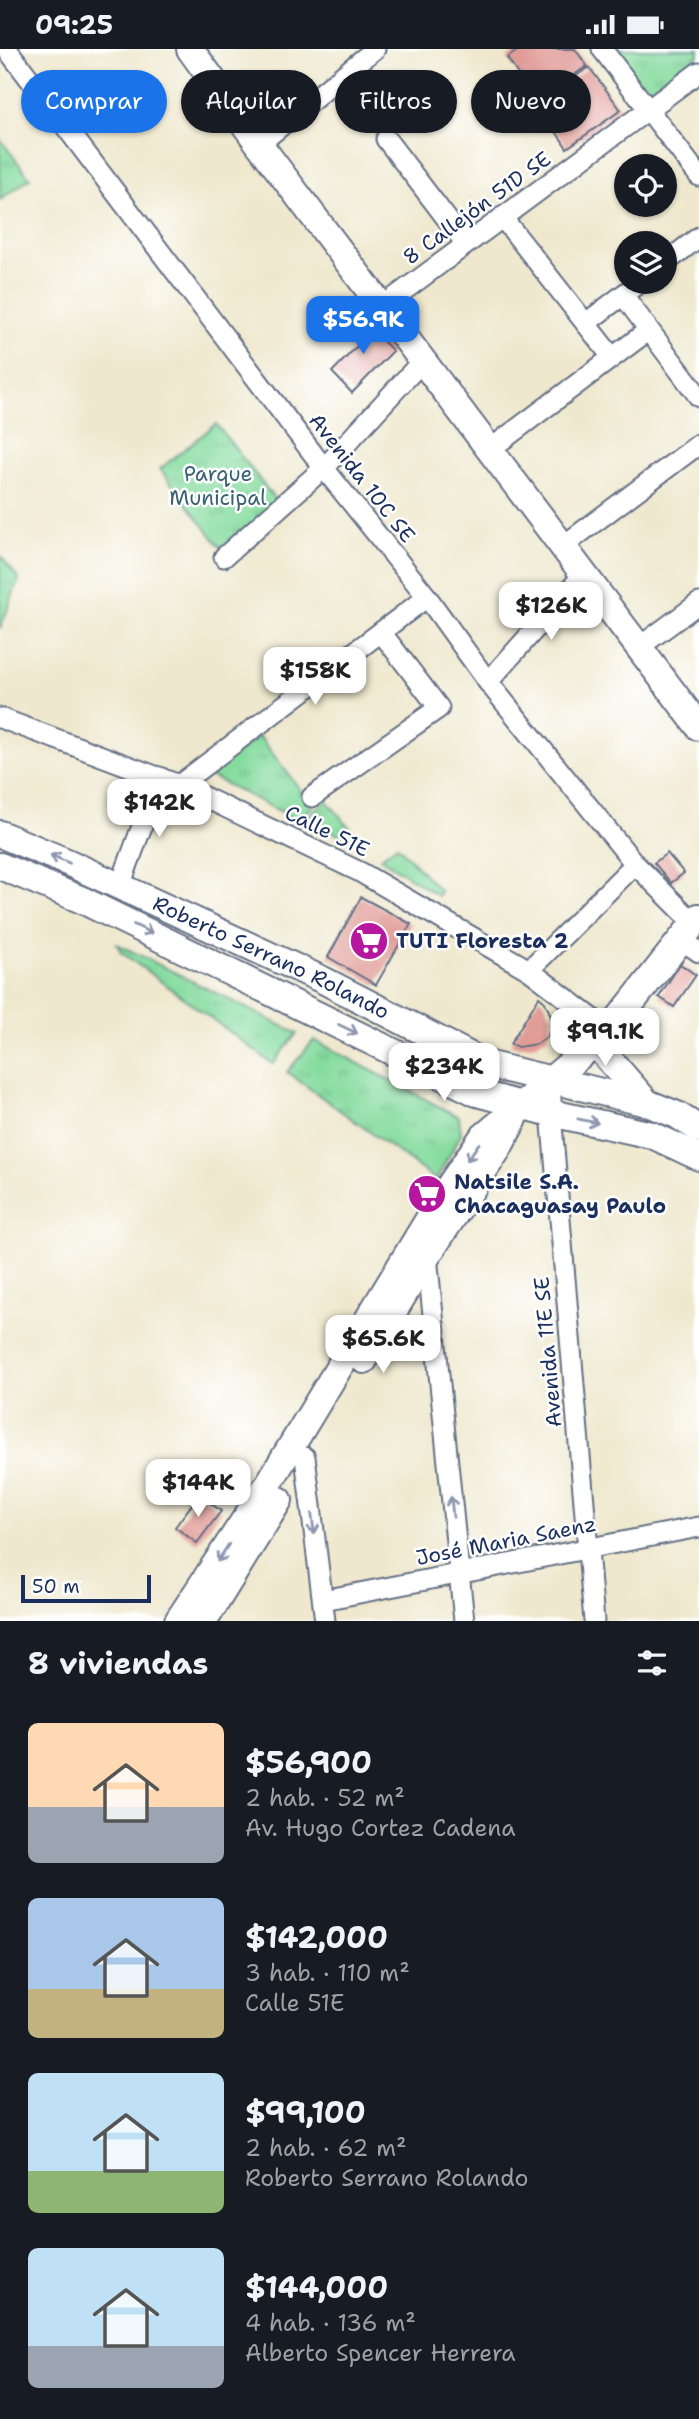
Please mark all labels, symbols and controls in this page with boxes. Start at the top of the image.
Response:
text: 09:25 [35,7,113,42]
chip: Comprar [21,70,167,133]
chip: Alquilar [181,70,321,133]
chip: Filtros [335,70,457,133]
chip: Nuevo [471,70,591,133]
street label: 8 Callejón 51D SE [398,145,556,271]
map controls [614,154,677,294]
button: locate [614,154,677,217]
button: layers [614,231,677,294]
pin: $56.9K [306,296,420,356]
text: $56.9K [322,304,404,334]
street label: Avenida 10C SE [303,407,421,549]
park label: Parque Municipal [169,460,267,512]
pin: $126K [502,583,600,642]
text: $126K [515,590,587,620]
pin: $158K [266,647,364,707]
text: $158K [279,655,351,685]
pin: $142K [110,779,208,839]
text: $142K [123,787,195,817]
street label: Calle 51E [280,799,374,863]
one-way arrow [50,852,72,865]
street label: Roberto Serrano Rolando [148,889,394,1026]
supermarket icon: TUTI Floresta 2 [348,920,390,962]
one-way arrow [132,923,153,937]
place label: TUTI Floresta 2 [396,927,569,955]
pin: $99.1K [548,1009,662,1068]
text: $99.1K [566,1016,644,1046]
one-way arrow [337,1023,358,1037]
pin: $234K [395,1044,493,1103]
text: $234K [405,1051,483,1081]
one-way arrow [576,1114,599,1128]
one-way arrow [466,1142,480,1161]
place label: Natsile S.A. Chacaguasay Paulo [454,1168,666,1220]
supermarket icon: Natsile S.A. Chacaguasay Paulo [406,1173,448,1215]
street label: Avenida 11E SE [527,1276,569,1428]
pin: $65.6K [326,1315,440,1375]
text: $65.6K [341,1323,425,1353]
pin: $144K [149,1459,247,1519]
text: $144K [162,1467,234,1497]
one-way arrow [445,1496,458,1518]
street label: José Maria Saenz [413,1510,599,1572]
one-way arrow [307,1513,320,1535]
one-way arrow [216,1543,230,1562]
scale bar [21,1572,150,1604]
text: 50 m [32,1574,80,1599]
text: 8 viviendas [28,1643,208,1684]
icon: filters [633,1644,671,1682]
text: $56,900 [245,1742,372,1783]
icon: home [84,1751,168,1835]
text: 2 hab. · 52 m² [245,1783,405,1813]
text: Av. Hugo Cortez Cadena [245,1813,516,1843]
text: $142,000 [245,1917,388,1958]
icon: home [84,1926,168,2010]
text: 3 hab. · 110 m² [245,1958,410,1988]
text: Calle 51E [245,1988,344,2018]
text: $99,100 [245,2092,366,2133]
icon: home [84,2101,168,2185]
text: 2 hab. · 62 m² [245,2133,407,2163]
text: Roberto Serrano Rolando [245,2163,528,2193]
text: $144,000 [245,2267,388,2308]
icon: home [84,2276,168,2360]
text: 4 hab. · 136 m² [245,2308,416,2338]
text: Alberto Spencer Herrera [245,2338,516,2368]

